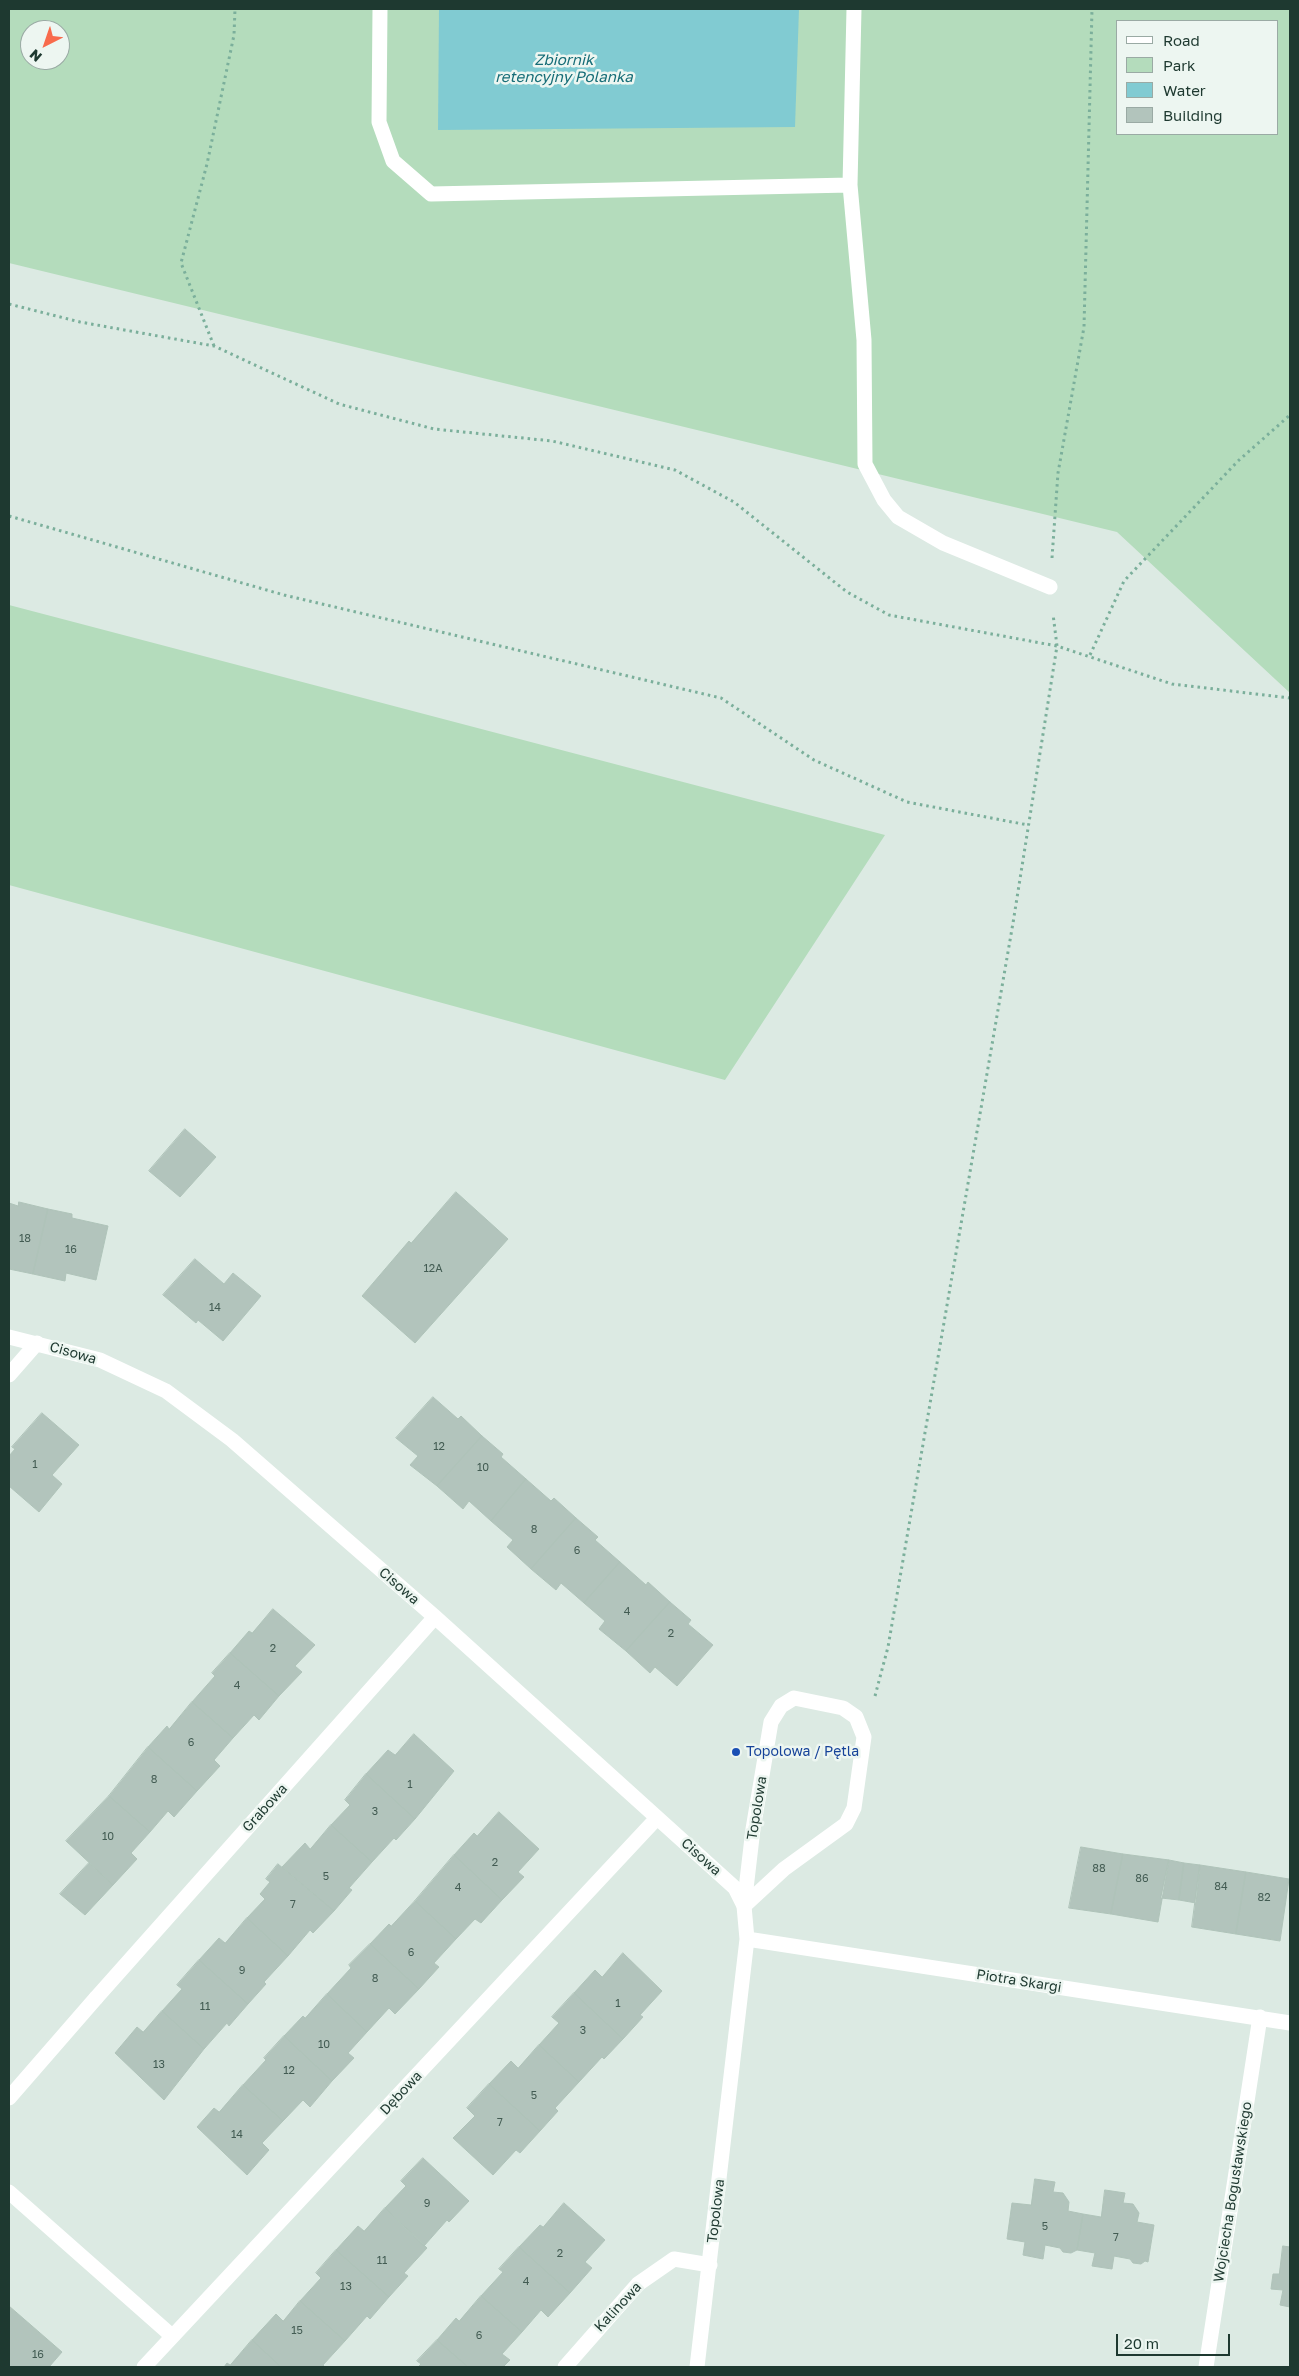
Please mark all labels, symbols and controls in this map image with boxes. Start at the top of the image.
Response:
north arrow [20,20,70,70]
legend [1116,20,1279,135]
text: Road [1163,31,1200,49]
text: N [26,46,45,66]
water label: Zbiornik retencyjny Polanka [495,51,633,86]
text: Park [1163,56,1195,74]
text: Water [1163,81,1206,99]
text: Building [1163,106,1223,124]
house number: 18 [19,1232,31,1246]
house number: 16 [65,1243,77,1257]
house number: 12A [423,1262,443,1276]
house number: 14 [209,1301,221,1315]
street label: Cisowa [48,1338,98,1368]
house number: 12 [433,1440,445,1454]
house number: 1 [32,1458,38,1472]
house number: 10 [477,1461,489,1475]
house number: 8 [531,1523,537,1537]
house number: 6 [574,1544,580,1558]
street label: Cisowa [375,1564,423,1608]
house number: 4 [624,1605,630,1619]
house number: 2 [668,1627,674,1641]
house number: 2 [270,1642,276,1656]
house number: 4 [234,1679,240,1693]
house number: 6 [188,1736,194,1750]
place label: Topolowa / Pętla [746,1744,859,1760]
marker: Topolowa / Pętla [730,1746,742,1758]
house number: 8 [151,1773,157,1787]
street label: Topolowa [744,1775,770,1841]
house number: 1 [407,1778,413,1792]
street label: Grabowa [239,1780,291,1836]
house number: 3 [372,1805,378,1819]
house number: 10 [102,1830,114,1844]
street label: Cisowa [678,1835,724,1879]
house number: 2 [492,1856,498,1870]
house number: 88 [1092,1862,1106,1876]
house number: 5 [323,1870,329,1884]
house number: 86 [1135,1872,1149,1886]
house number: 84 [1214,1880,1228,1894]
house number: 4 [455,1881,461,1895]
house number: 82 [1257,1891,1271,1905]
house number: 7 [290,1898,296,1912]
house number: 6 [408,1946,414,1960]
house number: 9 [239,1964,245,1978]
street label: Piotra Skargi [975,1966,1063,1996]
house number: 8 [372,1972,378,1986]
house number: 1 [615,1997,621,2011]
house number: 11 [200,2000,210,2014]
house number: 3 [580,2024,586,2038]
house number: 10 [318,2038,330,2052]
house number: 13 [153,2058,165,2072]
house number: 12 [283,2064,295,2078]
street label: Dębowa [377,2068,425,2118]
house number: 5 [531,2089,537,2103]
street label: Wojciecha Bogusławskiego [1210,2101,1256,2283]
house number: 7 [497,2116,503,2130]
house number: 14 [231,2128,243,2142]
street label: Topolowa [704,2178,728,2244]
house number: 9 [424,2197,430,2211]
house number: 5 [1042,2220,1048,2234]
house number: 7 [1113,2231,1119,2245]
house number: 2 [557,2247,563,2261]
house number: 11 [377,2254,387,2268]
house number: 4 [523,2275,529,2289]
street label: Kalinowa [591,2279,645,2335]
house number: 13 [340,2280,352,2294]
house number: 15 [291,2324,303,2338]
scale bar [1119,2324,1233,2356]
house number: 6 [476,2329,482,2343]
text: 20 m [1124,2334,1159,2352]
house number: 16 [32,2348,44,2362]

